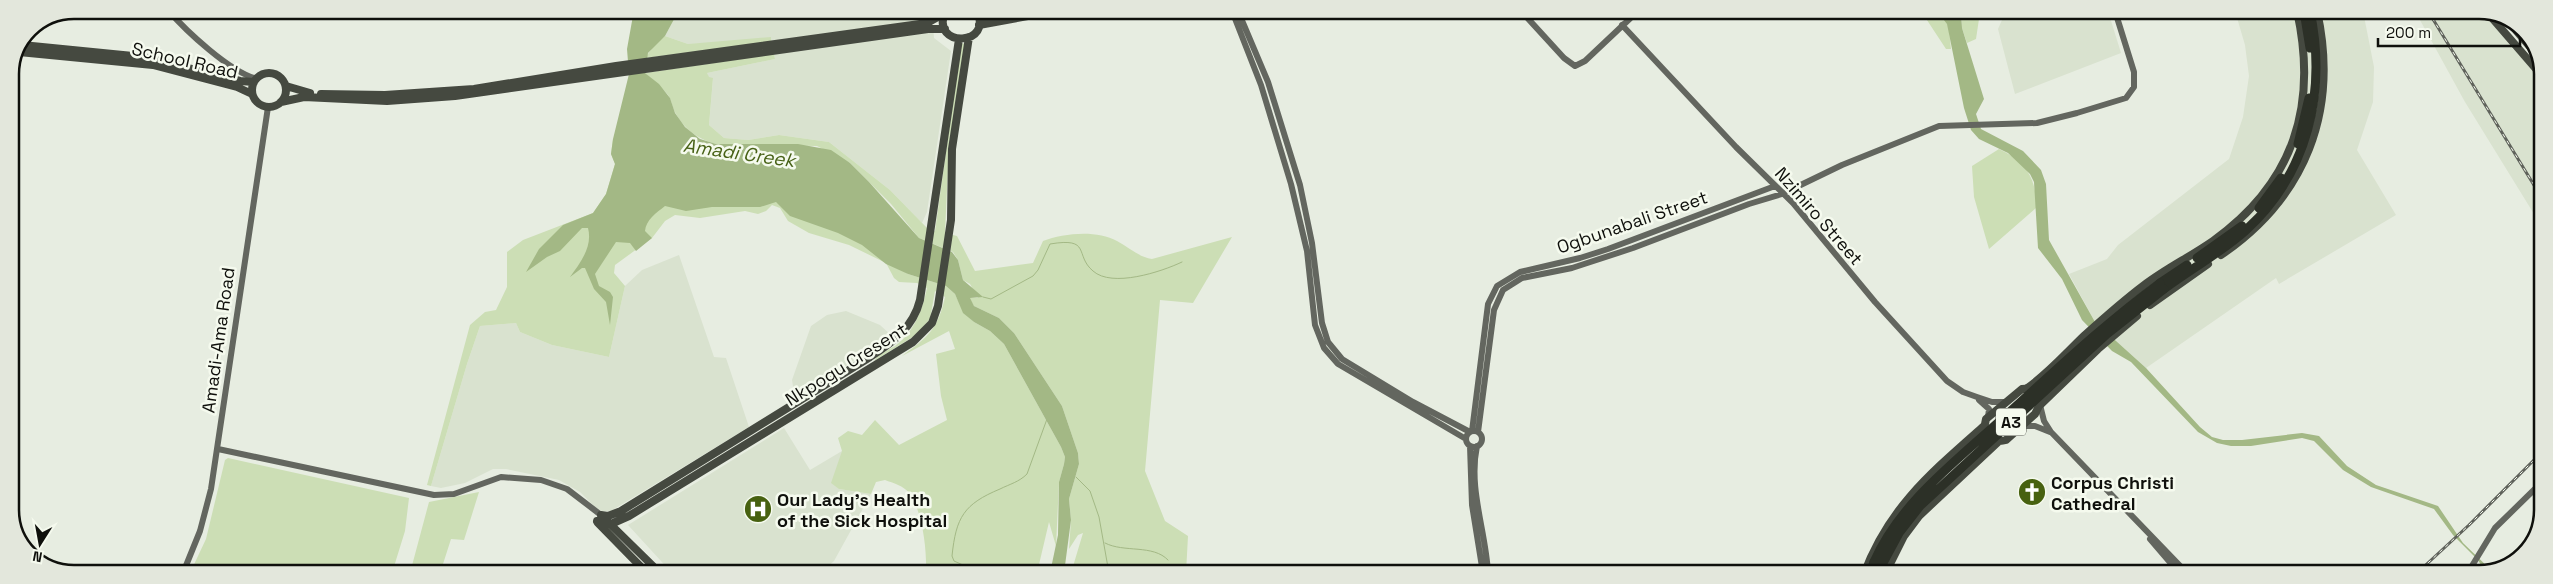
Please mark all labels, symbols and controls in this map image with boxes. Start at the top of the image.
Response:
scale bar [2378,15,2520,47]
text: 200 m [2386,23,2431,42]
street label: School Road [130,37,240,83]
water label: Amadi Creek [682,133,799,174]
street label: Nzimiro Street [1770,162,1868,270]
street label: Ogbunabali Street [1554,185,1710,259]
street label: Amadi-Ama Road [196,266,240,414]
street label: Nkpogu Cresent [781,317,911,411]
road number: A3 [1996,408,2026,436]
place label: Corpus Christi Cathedral [2051,471,2174,515]
church icon: Corpus Christi Cathedral [2017,477,2047,507]
place label: Our Lady's Health of the Sick Hospital [777,488,947,532]
hospital icon: Our Lady's Health of the Sick Hospital [743,494,773,524]
north arrow [15,519,65,569]
text: N [31,547,44,566]

